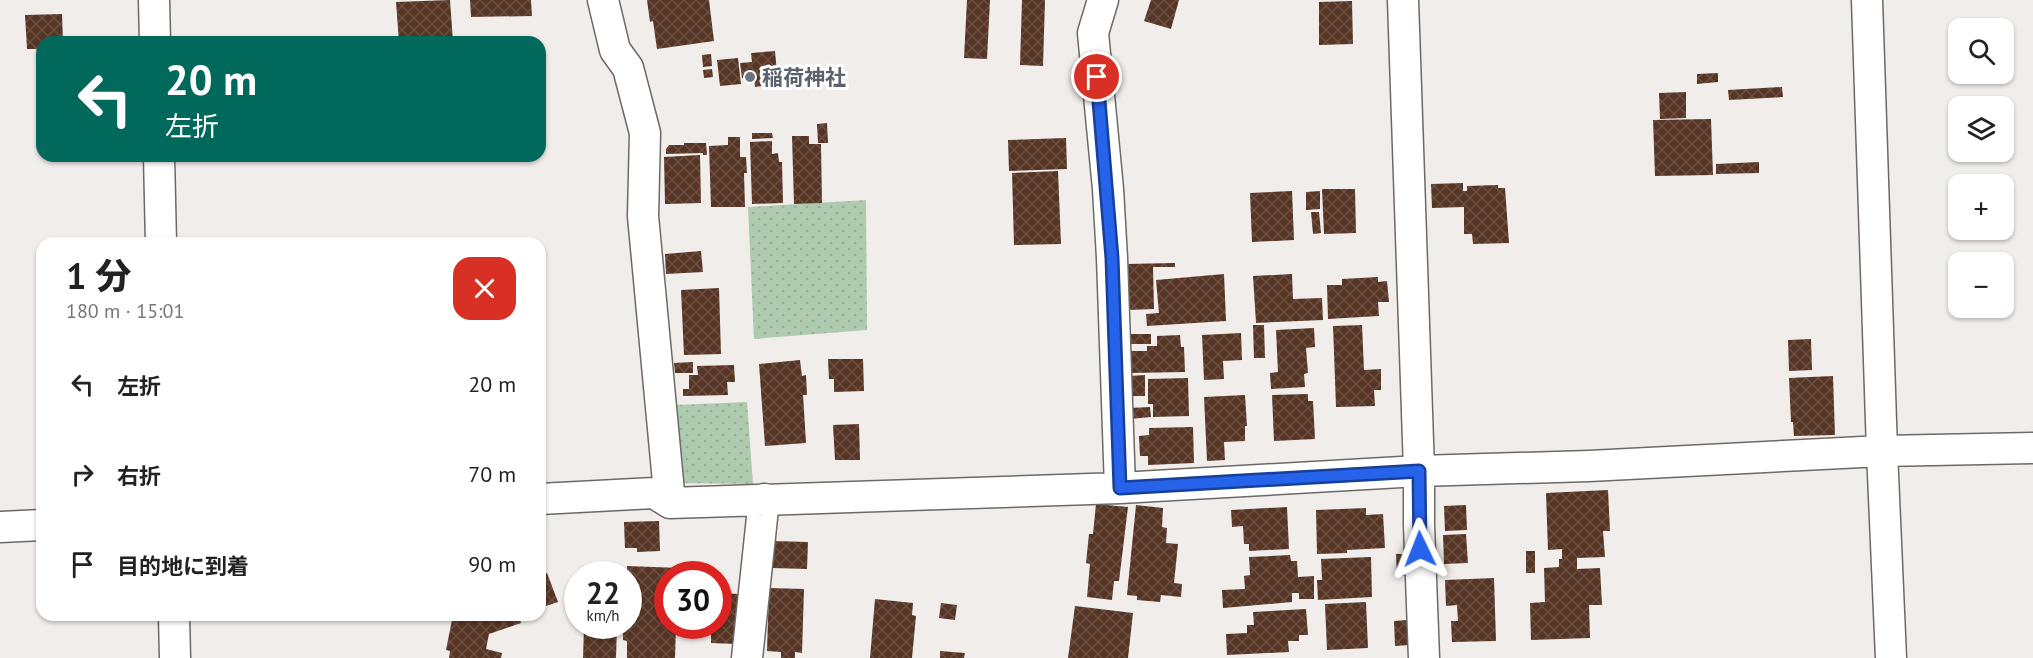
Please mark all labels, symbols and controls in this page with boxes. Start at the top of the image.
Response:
map controls [1948,18,2014,318]
button: search [1948,18,2014,84]
pin [1071,51,1122,102]
text: 20 m [165,52,257,107]
icon: left [66,60,144,138]
icon: arrive [1080,60,1113,93]
place label: 稲荷神社 [762,64,846,91]
marker: 稲荷神社 [743,70,757,84]
button: layers [1948,96,2014,162]
text: 左折 [165,109,219,143]
button: + [1948,174,2014,240]
text: 1 分 [66,252,132,299]
button: − [1948,252,2014,318]
button: close [453,257,516,320]
text: 180 m · 15:01 [66,298,184,324]
icon: left [66,368,99,401]
text: 20 m [468,370,516,398]
text: 左折 [117,372,161,400]
icon: right [66,458,99,491]
text: 70 m [468,460,516,488]
text: 右折 [117,462,161,490]
position arrow [1388,517,1452,581]
icon: arrive [66,548,99,581]
text: 90 m [468,550,516,578]
text: 目的地に到着 [117,552,249,580]
speed limit sign: 30 [654,561,732,639]
text: 22 [586,573,620,612]
text: km/h [587,606,619,625]

